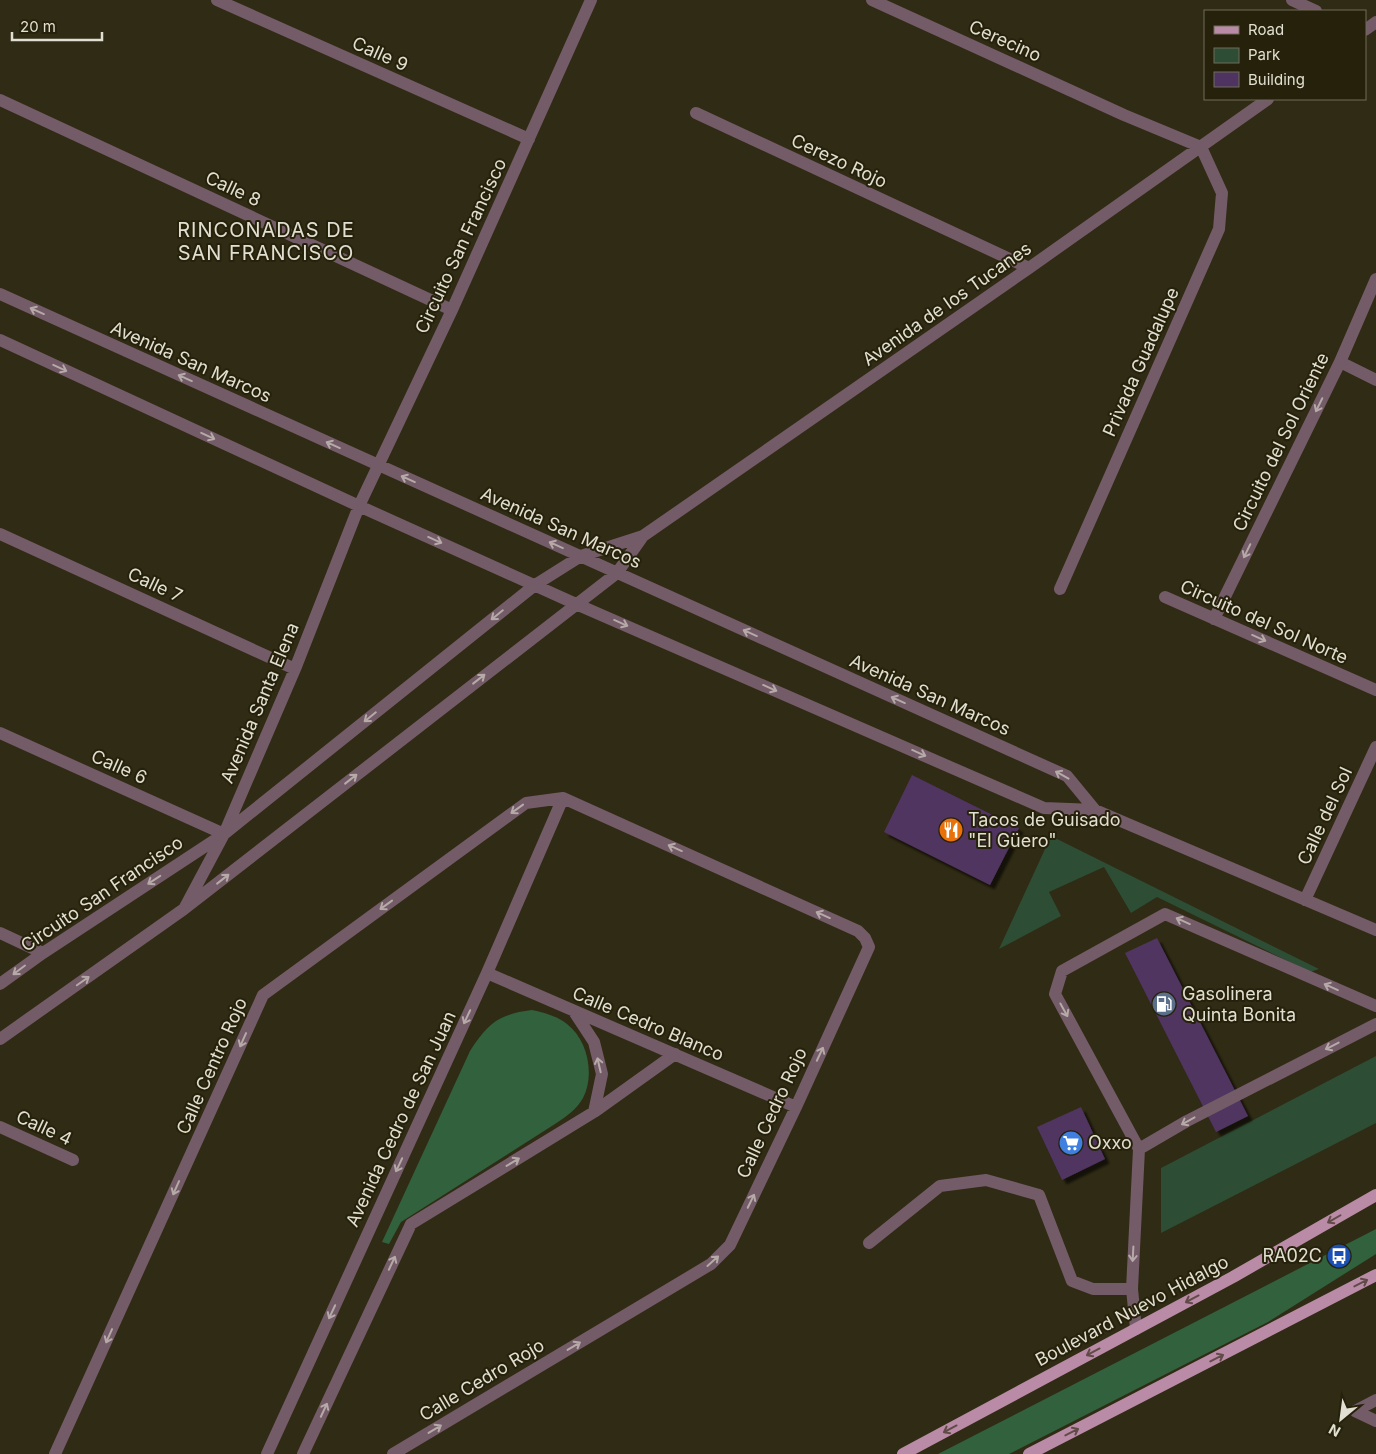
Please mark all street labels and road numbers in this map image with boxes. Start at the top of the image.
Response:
street label: Cerecino [966,15,1045,66]
street label: Calle 9 [349,32,411,75]
street label: Cerezo Rojo [788,129,890,192]
street label: Circuito San Francisco [411,155,510,337]
street label: Calle 8 [202,167,264,210]
street label: Avenida de los Tucanes [858,237,1035,370]
street label: Privada Guadalupe [1098,284,1183,440]
street label: Avenida San Marcos [108,317,275,406]
street label: Circuito del Sol Oriente [1228,349,1333,534]
street label: Avenida San Marcos [478,483,645,572]
street label: Calle 7 [125,563,186,606]
street label: Circuito del Sol Norte [1177,575,1351,668]
street label: Avenida Santa Elena [216,619,303,786]
street label: Avenida San Marcos [847,650,1014,739]
street label: Calle 6 [88,745,150,788]
street label: Calle del Sol [1293,764,1356,868]
street label: Circuito San Francisco [17,831,187,956]
street label: Calle Cedro Blanco [569,982,727,1065]
street label: Calle Centro Rojo [172,994,251,1137]
street label: Avenida Cedro de San Juan [341,1008,460,1230]
street label: Calle Cedro Rojo [732,1044,811,1181]
street label: Calle 4 [13,1106,75,1150]
street label: Boulevard Nuevo Hidalgo [1032,1251,1232,1370]
street label: Calle Cedro Rojo [416,1334,548,1425]

